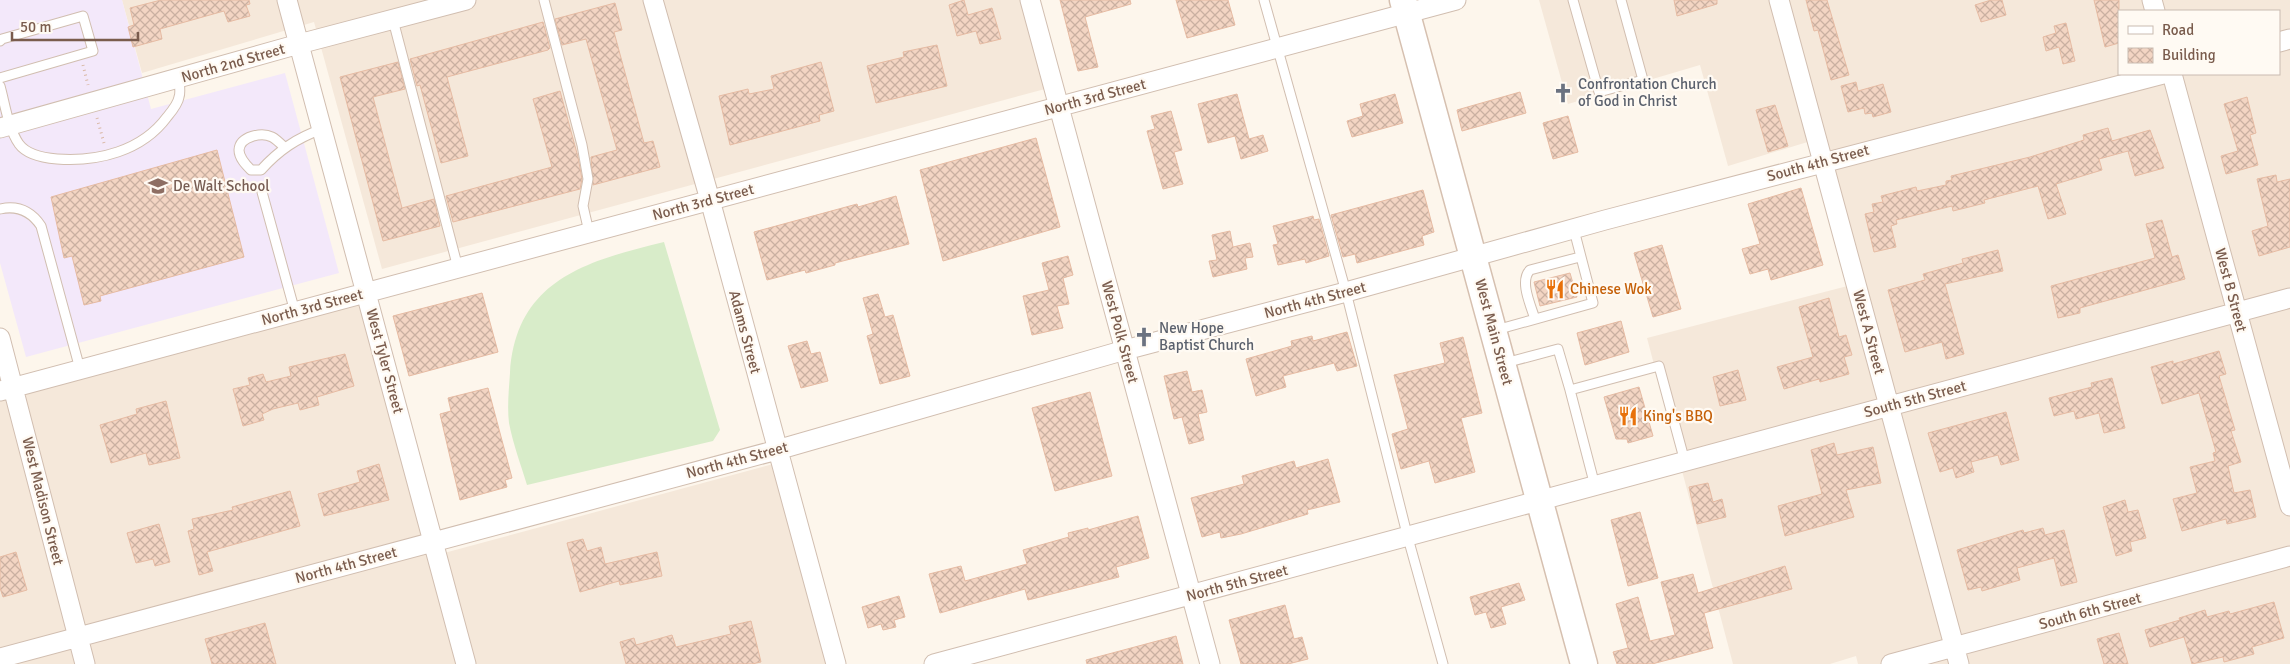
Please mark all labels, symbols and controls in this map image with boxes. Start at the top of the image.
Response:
scale bar [12,10,139,42]
legend [2118,10,2280,75]
text: 50 m [20,18,51,36]
text: Road [2162,21,2194,39]
street label: North 2nd Street [179,40,287,86]
text: Building [2162,46,2216,64]
street label: North 3rd Street [1042,75,1148,119]
place label: Confrontation Church of God in Christ [1578,75,1717,110]
church icon: Confrontation Church of God in Christ [1552,82,1574,104]
street label: South 4th Street [1765,141,1871,185]
school or university icon: De Walt School [147,175,169,197]
place label: De Walt School [173,177,270,195]
street label: North 3rd Street [650,180,756,224]
street label: West B Street [2211,246,2251,334]
street label: West Main Street [1471,277,1517,387]
street label: North 4th Street [1262,278,1368,322]
restaurant icon: Chinese Wok [1544,278,1566,300]
street label: West Polk Street [1098,279,1142,385]
place label: Chinese Wok [1570,280,1652,298]
street label: North 3rd Street [259,285,365,329]
street label: Adams Street [725,288,765,376]
street label: West A Street [1849,288,1889,376]
street label: West Tyler Street [362,307,408,415]
place label: New Hope Baptist Church [1159,319,1254,354]
church icon: New Hope Baptist Church [1133,326,1155,348]
street label: South 5th Street [1862,377,1968,421]
restaurant icon: King's BBQ [1617,405,1639,427]
place label: King's BBQ [1643,407,1713,425]
street label: West Madison Street [18,435,68,567]
street label: North 4th Street [684,438,790,482]
street label: North 4th Street [293,543,399,587]
street label: North 5th Street [1184,561,1290,605]
street label: South 6th Street [2037,589,2143,633]

